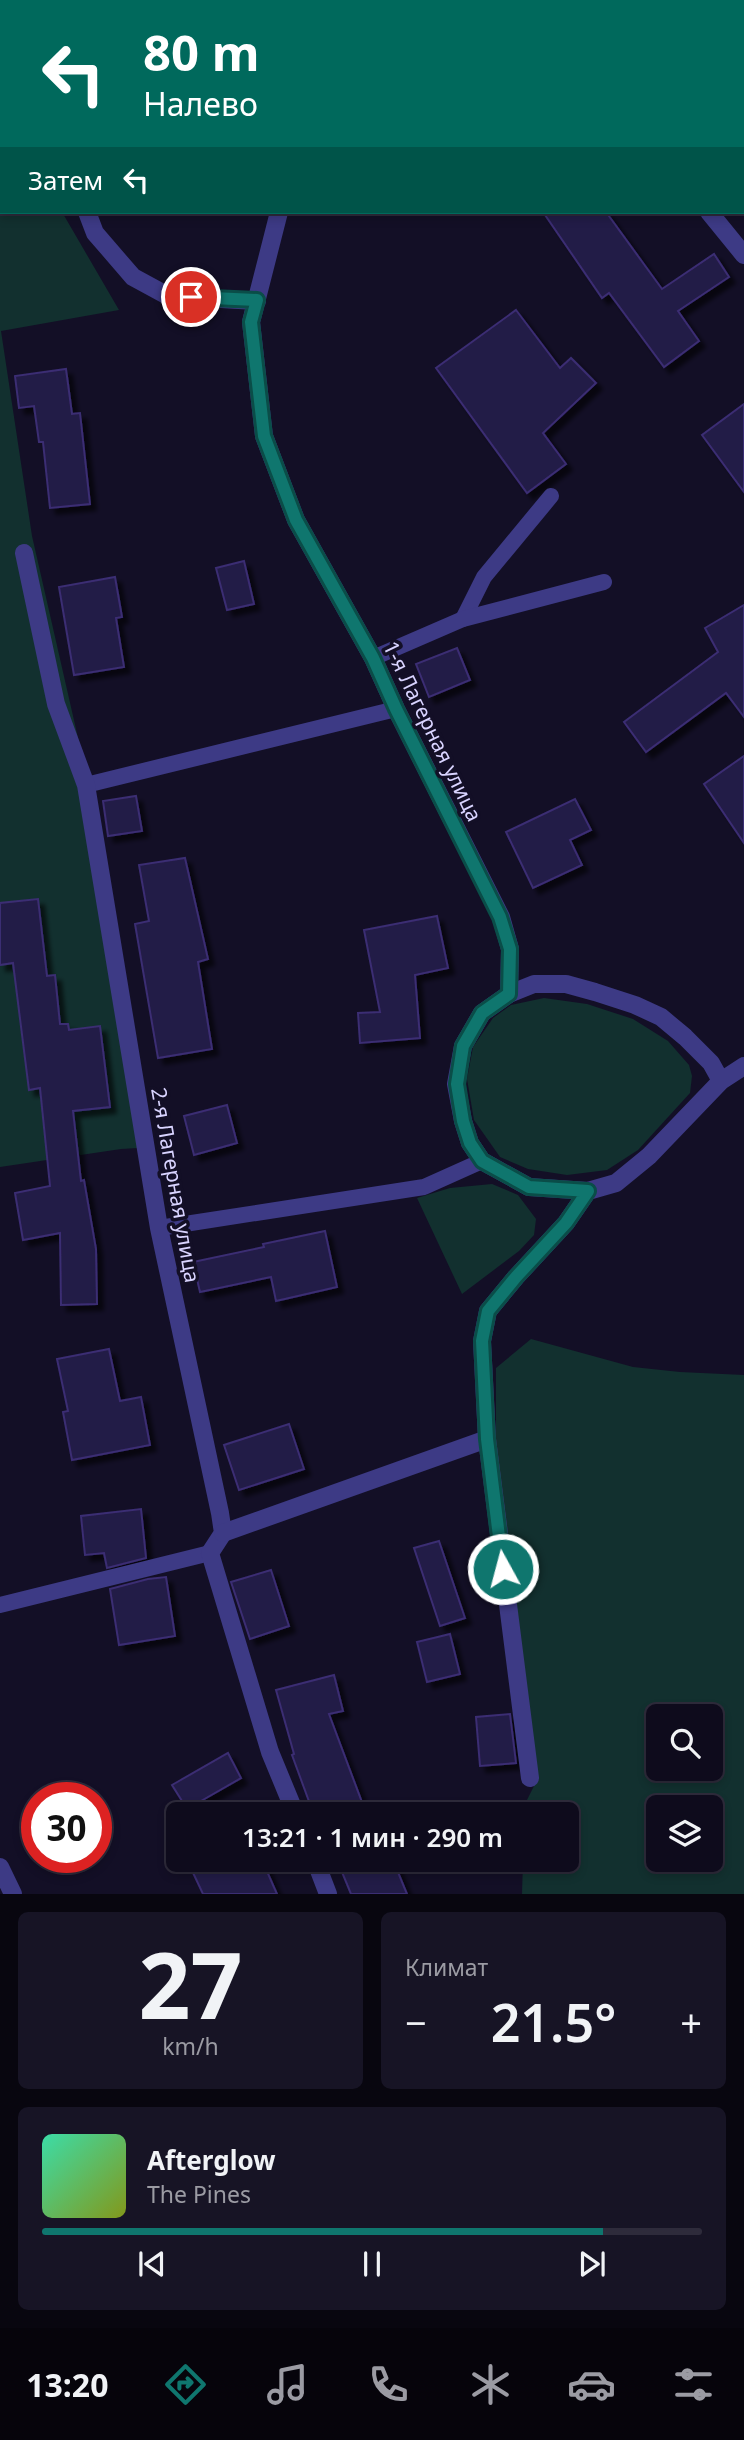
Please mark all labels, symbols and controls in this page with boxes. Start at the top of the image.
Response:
text: 80 m [143,19,260,85]
icon: left [28,28,119,119]
text: Налево [143,82,258,125]
icon: left [117,161,155,199]
text: Затем [28,162,103,198]
pin [161,267,221,327]
icon: arrive [172,278,210,316]
street label: 1-я Лагерная улица [377,636,489,826]
street label: 2-я Лагерная улица [145,1085,207,1285]
position arrow [466,1532,540,1606]
map controls [646,1704,723,1872]
button: search [646,1704,723,1781]
speed limit sign: 30 [21,1782,112,1873]
button: layers [646,1795,723,1872]
text: 13:21 · 1 мин · 290 m [242,1819,503,1855]
text: 27 [138,1922,243,2046]
text: Климат [405,1951,488,1983]
text: 21.5° [491,1986,616,2057]
text: − [405,1996,427,2048]
text: + [680,1996,702,2048]
text: km/h [162,2030,219,2062]
text: Afterglow [147,2142,275,2178]
text: The Pines [147,2178,251,2210]
icon: previous [133,2245,171,2283]
icon: pause [353,2245,391,2283]
icon: next [573,2245,611,2283]
icon: directions [161,2360,210,2409]
icon: music [263,2360,312,2409]
icon: phone [364,2360,413,2409]
icon: climate [466,2360,515,2409]
icon: car [567,2360,616,2409]
icon: filters [669,2360,718,2409]
text: 13:20 [26,2363,108,2406]

